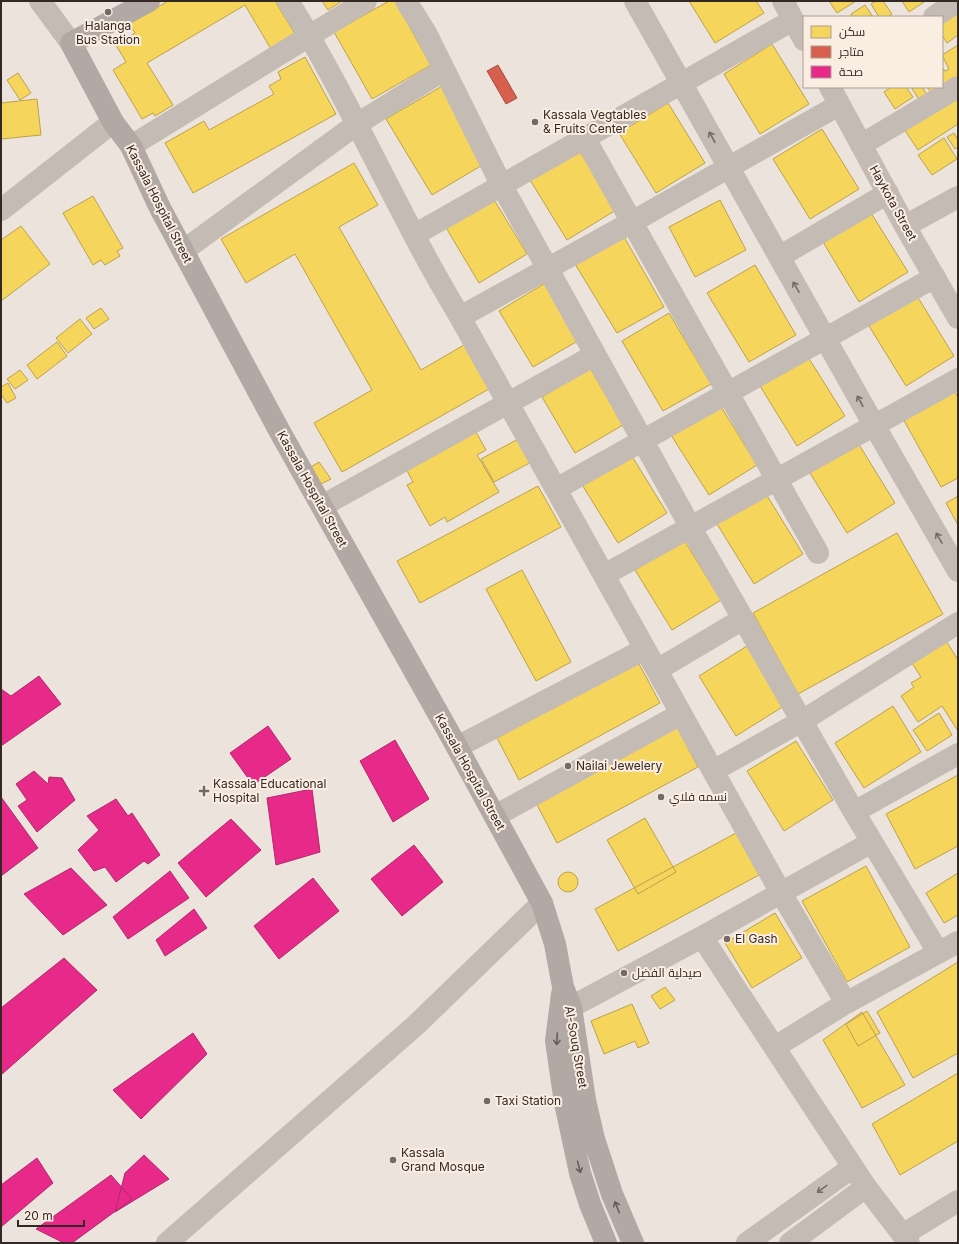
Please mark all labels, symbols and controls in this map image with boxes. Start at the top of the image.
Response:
marker: Halanga Bus Station [103,7,113,17]
legend [803,16,943,88]
place label: Halanga Bus Station [76,18,140,47]
text: سكن [839,24,865,39]
text: متاجر [838,44,864,59]
text: صحة [839,64,863,79]
place label: Kassala Vegtables & Fruits Center [543,107,647,136]
marker: Kassala Vegtables & Fruits Center [530,117,540,127]
one-way arrow [708,131,715,143]
street label: Kassala Hospital Street [123,142,196,266]
street label: Haykota Street [867,162,920,243]
one-way arrow [792,281,800,293]
one-way arrow [856,395,863,407]
street label: Kassala Hospital Street [274,428,351,550]
one-way arrow [934,532,942,544]
street label: Kassala Hospital Street [432,711,509,833]
place label: Nailai Jewelery [576,758,662,773]
marker: Nailai Jewelery [563,761,573,771]
place label: Kassala Educational Hospital [213,776,326,805]
marker: Kassala Educational Hospital [198,785,210,797]
place label: نسمه فلاي [669,789,727,807]
marker: نسمه فلاي [656,792,666,802]
place label: El Gash [735,931,778,946]
marker: El Gash [722,934,732,944]
place label: صيدلية الفضل [632,965,702,980]
marker: صيدلية الفضل [619,968,629,978]
street label: Al-Souq Street [562,1005,591,1089]
one-way arrow [553,1032,560,1045]
place label: Taxi Station [495,1093,561,1108]
marker: Taxi Station [482,1096,492,1106]
place label: Kassala Grand Mosque [401,1145,485,1174]
marker: Kassala Grand Mosque [388,1155,398,1165]
one-way arrow [576,1160,584,1173]
one-way arrow [816,1185,827,1193]
scale bar [18,1202,84,1228]
one-way arrow [613,1202,621,1214]
text: 20 m [24,1208,53,1223]

